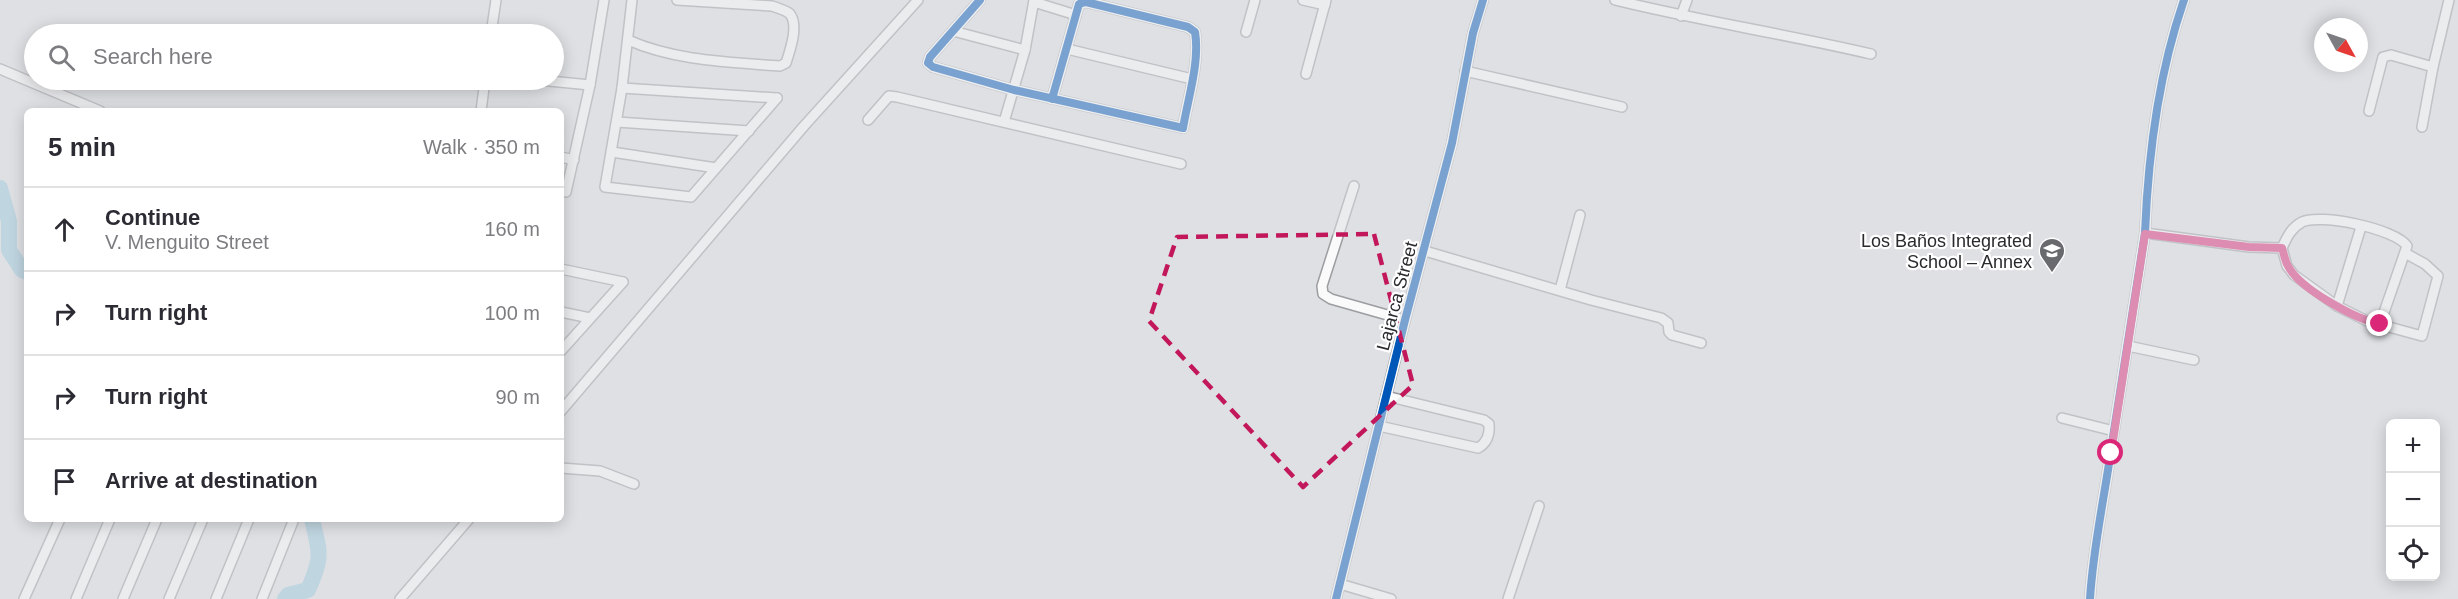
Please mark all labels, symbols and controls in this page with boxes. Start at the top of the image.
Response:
north arrow [2314,18,2368,72]
search box [24,24,564,90]
icon: search [45,41,78,74]
text: Search here [93,44,213,69]
text: 5 min [48,132,116,162]
text: Walk · 350 m [423,136,540,158]
text: Continue [105,205,200,230]
icon: ahead [48,213,81,246]
text: 160 m [484,218,540,240]
text: V. Menguito Street [105,231,269,253]
place label: Los Baños Integrated School – Annex [1861,231,2032,272]
school or university icon: Los Baños Integrated School – Annex [2037,236,2067,274]
street label: Lajarca Street [1373,239,1421,353]
icon: right [48,297,81,330]
text: Turn right [105,300,207,325]
text: 100 m [484,302,540,324]
route end [2366,310,2392,336]
icon: right [48,381,81,414]
text: Turn right [105,384,207,409]
text: 90 m [496,386,540,408]
map controls [2386,419,2440,581]
button: + [2386,419,2440,473]
route start [2097,439,2123,465]
icon: arrive [48,465,81,498]
text: Arrive at destination [105,468,318,493]
button: − [2386,473,2440,527]
button: locate [2386,527,2440,581]

